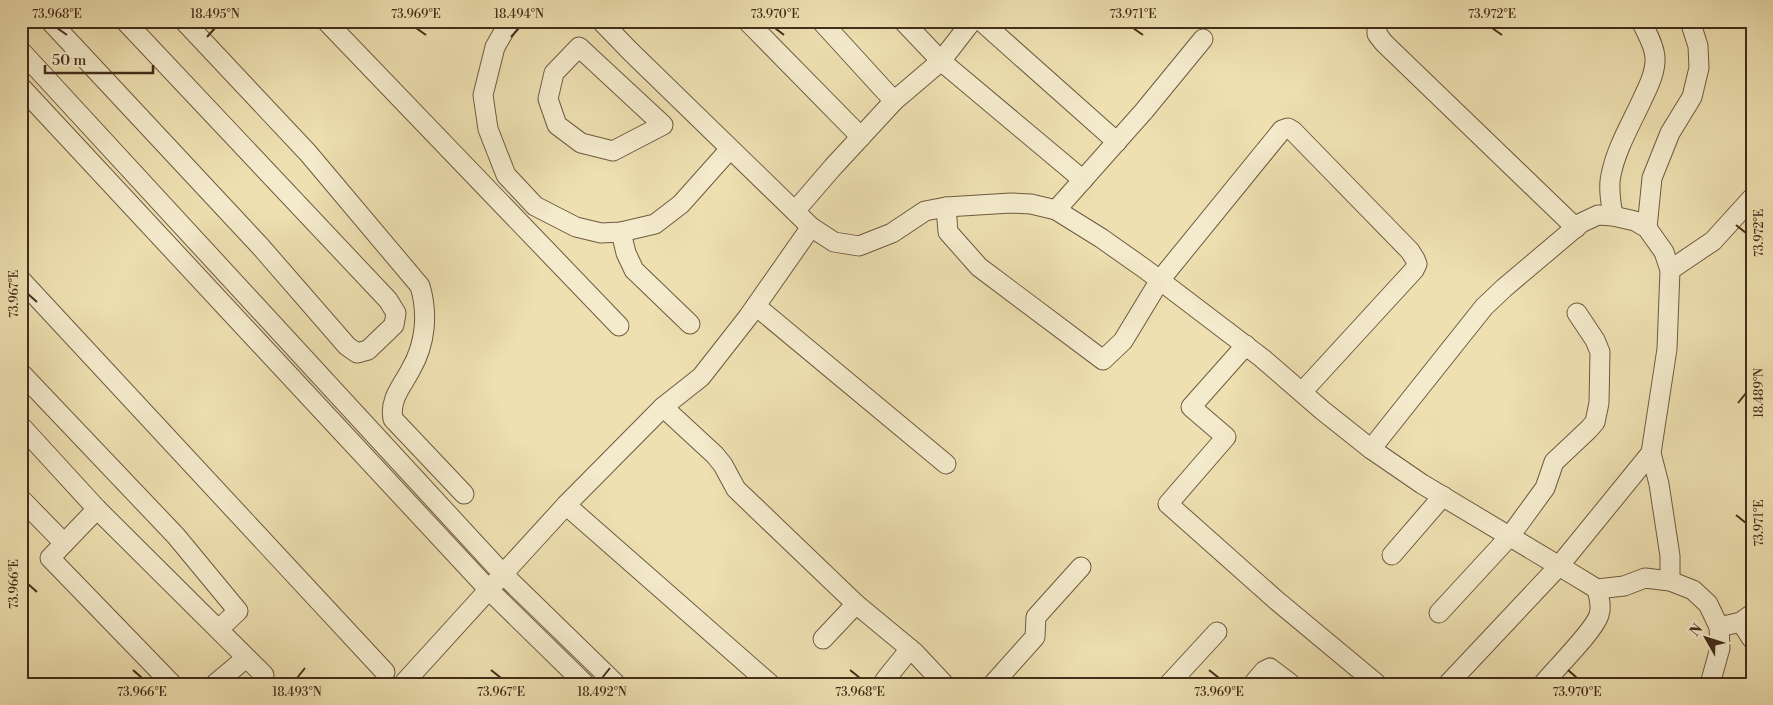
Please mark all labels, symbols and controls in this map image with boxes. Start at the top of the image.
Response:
text: 73.968°E [32,7,82,22]
text: 18.495°N [190,7,240,22]
text: 73.969°E [391,7,441,22]
text: 18.494°N [494,7,544,22]
text: 73.970°E [751,7,799,22]
text: 73.971°E [1110,7,1156,22]
text: 73.972°E [1468,7,1516,22]
scale bar [45,42,152,74]
text: 50 m [52,51,86,70]
text: 73.972°E [1752,209,1767,257]
text: 73.967°E [7,270,22,318]
text: 18.489°N [1752,368,1767,418]
text: 73.971°E [1752,500,1767,546]
text: 73.966°E [7,559,22,609]
north arrow [1680,612,1730,662]
text: N [1686,620,1707,640]
text: 73.966°E [117,685,167,700]
text: 18.493°N [272,685,322,700]
text: 73.967°E [477,685,525,700]
text: 18.492°N [577,685,627,700]
text: 73.968°E [835,685,885,700]
text: 73.969°E [1194,685,1244,700]
text: 73.970°E [1553,685,1601,700]

